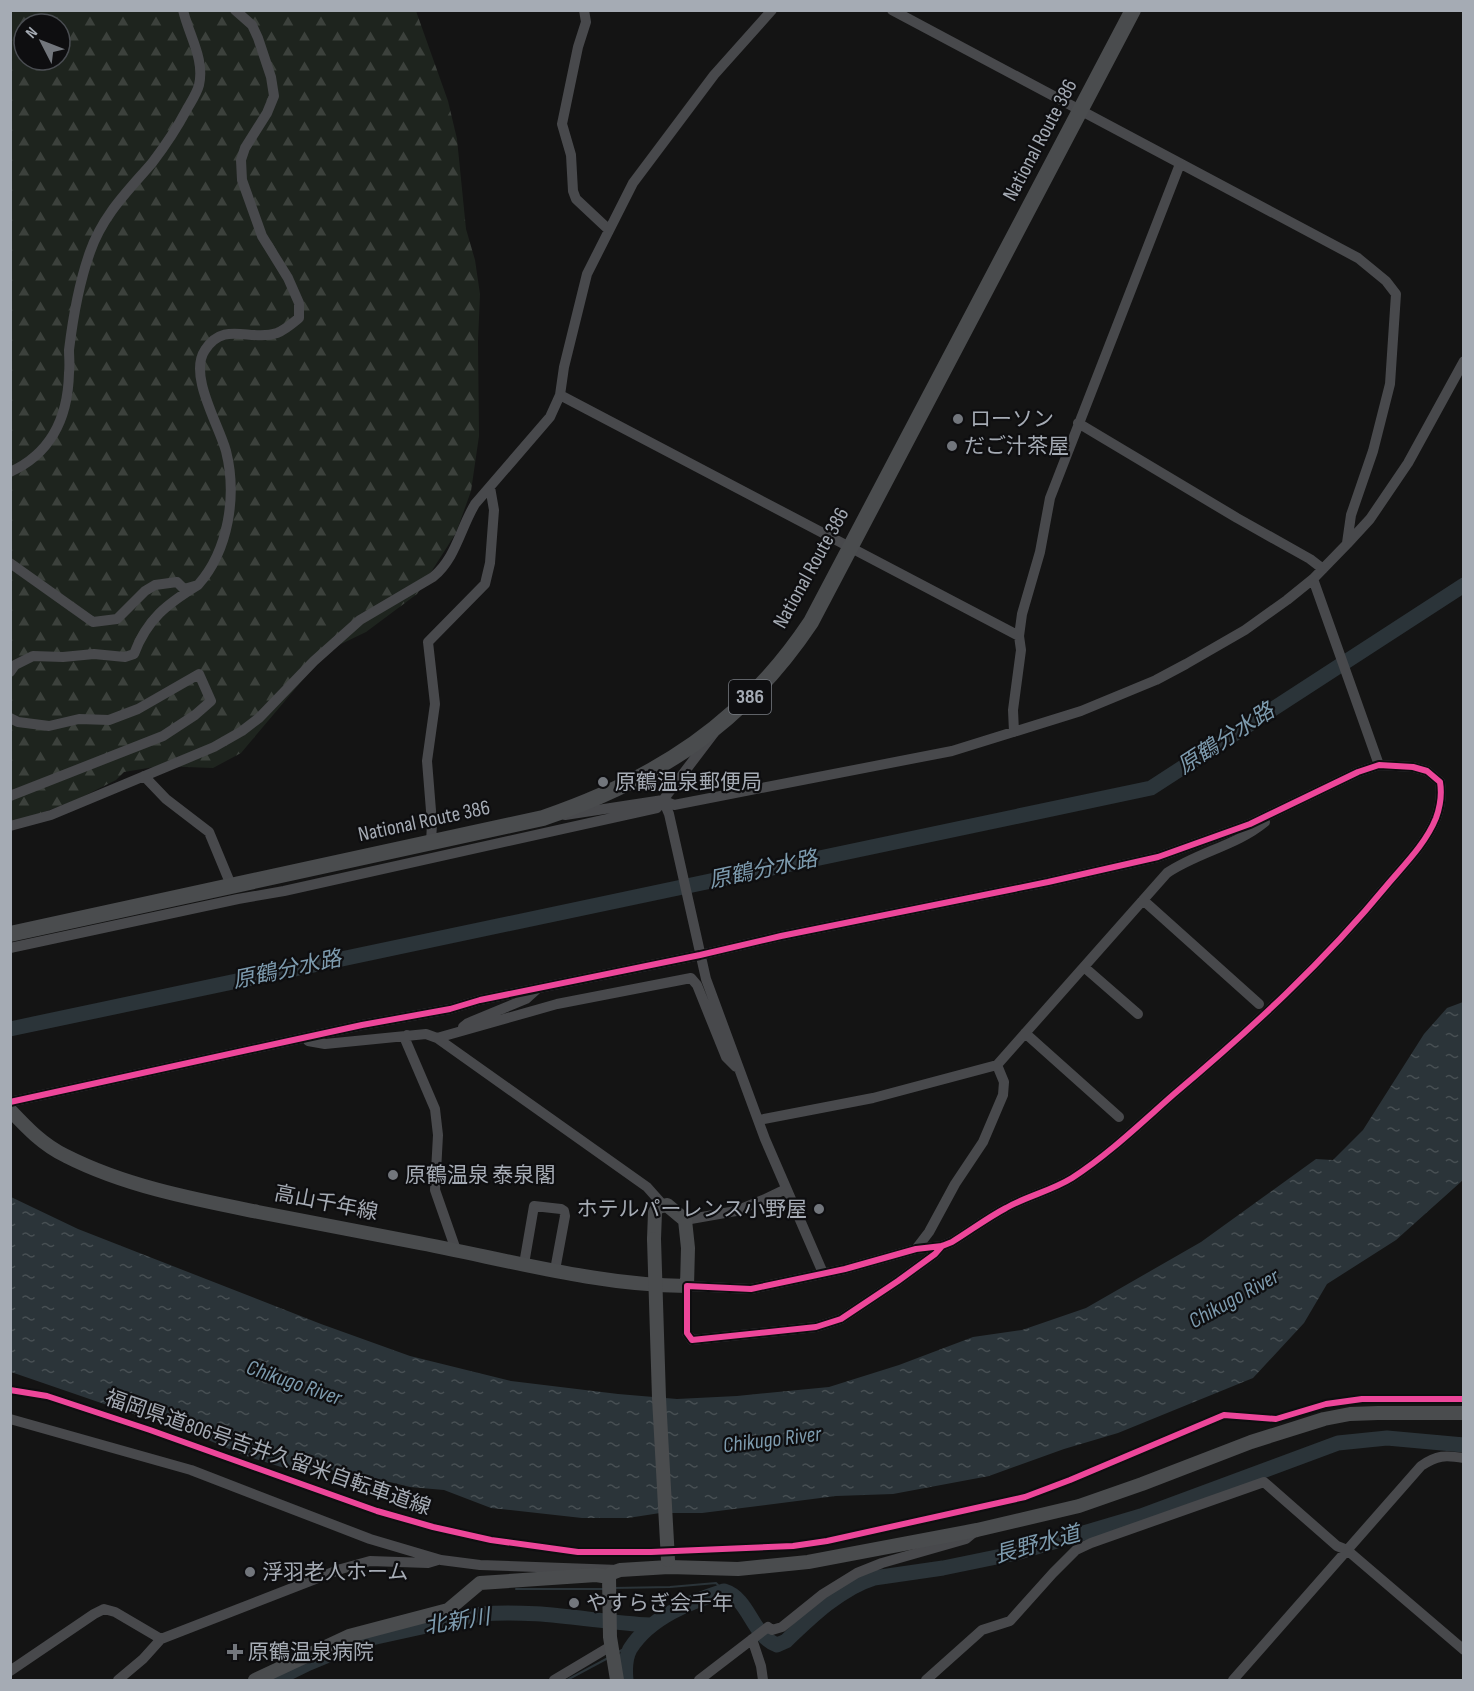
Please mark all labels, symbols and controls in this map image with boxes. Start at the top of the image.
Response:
north arrow [12,12,72,72]
text: N [22,23,42,42]
street label: National Route 386 [997,75,1083,205]
place label: ローソン [970,407,1054,432]
marker: ローソン [951,412,965,426]
place label: だご汁茶屋 [964,434,1069,459]
marker: だご汁茶屋 [945,439,959,453]
street label: National Route 386 [768,503,854,633]
road number: 386 [729,680,771,714]
water label: 原鶴分水路 [1173,697,1281,780]
place label: 原鶴温泉郵便局 [615,770,762,795]
marker: 原鶴温泉郵便局 [596,775,610,789]
street label: National Route 386 [356,795,492,847]
water label: 原鶴分水路 [706,845,822,895]
water label: 原鶴分水路 [230,945,346,995]
place label: 原鶴温泉 泰泉閣 [405,1163,555,1188]
marker: 原鶴温泉 泰泉閣 [386,1168,400,1182]
street label: 高山千年線 [272,1181,380,1225]
place label: ホテルパーレンス小野屋 [576,1197,807,1222]
marker: ホテルパーレンス小野屋 [812,1202,826,1216]
water label: Chikugo River [1184,1263,1285,1335]
water label: Chikugo River [243,1354,346,1412]
street label: 福岡県道806号吉井久留米自転車道線 [102,1385,434,1521]
water label: Chikugo River [721,1420,824,1459]
water label: 長野水道 [991,1520,1086,1569]
place label: 浮羽老人ホーム [262,1560,408,1585]
marker: 浮羽老人ホーム [243,1565,257,1579]
place label: やすらぎ会千年 [586,1591,733,1616]
marker: やすらぎ会千年 [567,1596,581,1610]
water label: 北新川 [422,1603,494,1640]
place label: 原鶴温泉病院 [248,1640,374,1665]
marker: 原鶴温泉病院 [226,1643,244,1661]

